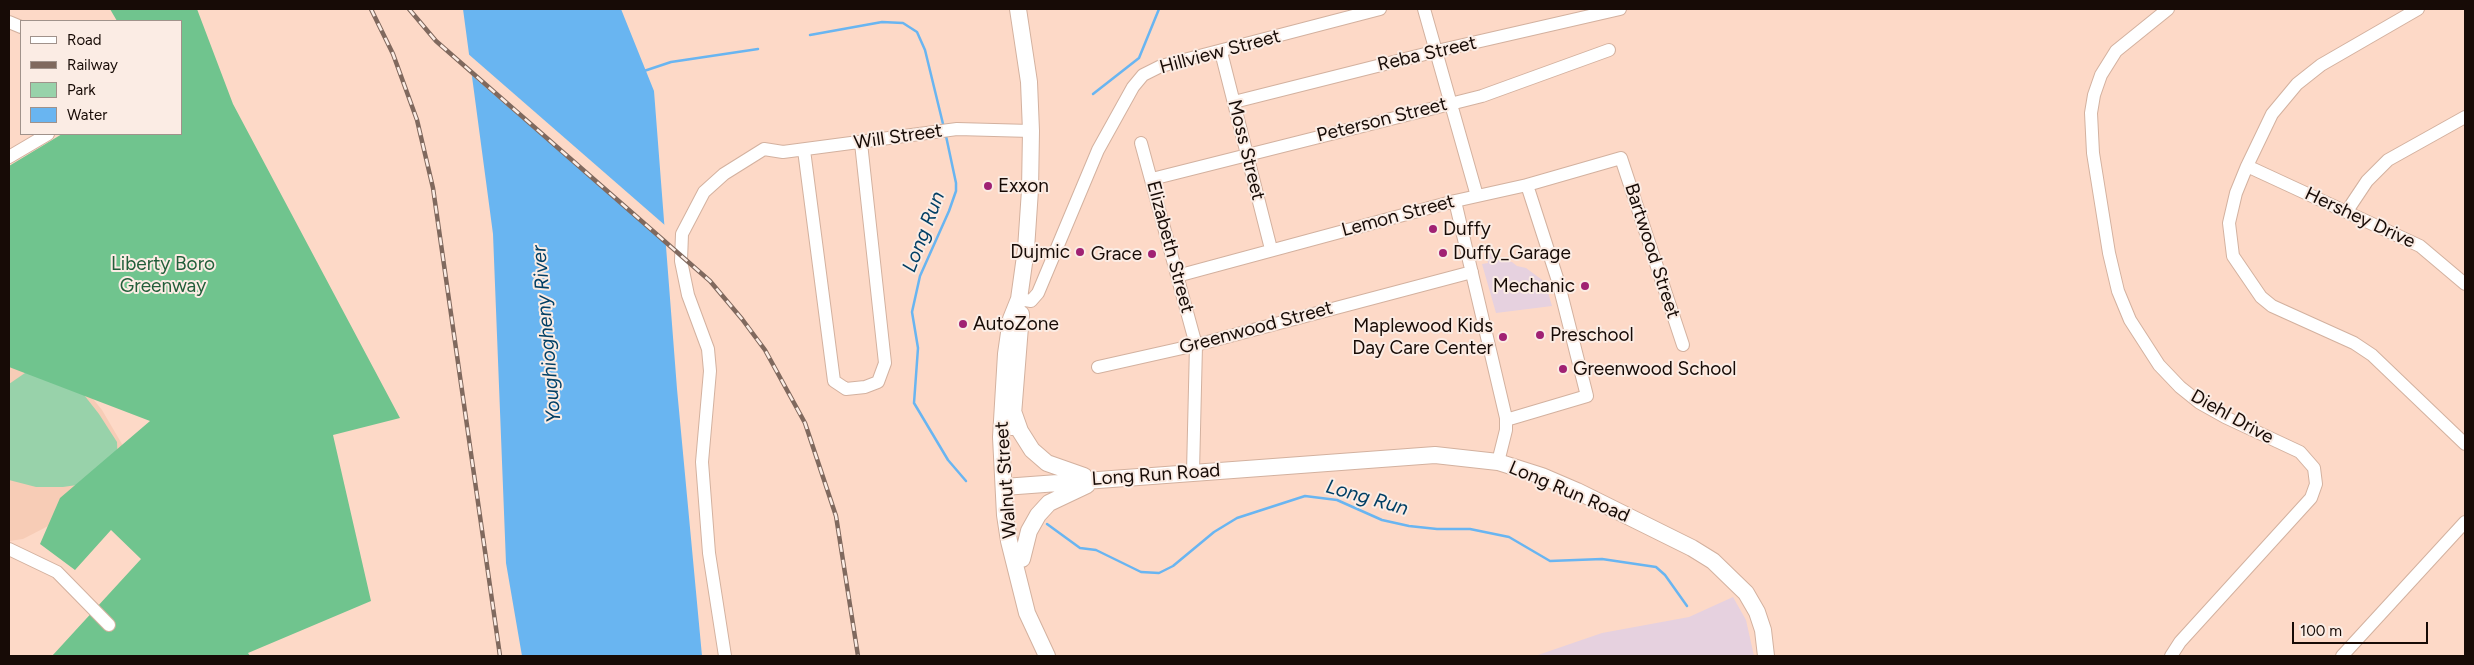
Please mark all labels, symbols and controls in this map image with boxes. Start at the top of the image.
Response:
legend [20,20,182,135]
street label: Hillview Street [1157,25,1283,79]
text: Road [67,31,102,49]
street label: Reba Street [1375,32,1479,76]
text: Railway [67,56,118,74]
text: Park [67,81,96,99]
street label: Peterson Street [1314,93,1450,147]
street label: Moss Street [1223,97,1269,203]
text: Water [67,106,107,124]
street label: Will Street [852,120,944,154]
place label: Exxon [998,175,1049,197]
street label: Elizabeth Street [1141,178,1199,316]
marker: Exxon [982,180,994,192]
street label: Bartwood Street [1619,181,1685,321]
street label: Hershey Drive [2301,182,2419,254]
water label: Long Run [898,188,950,276]
street label: Lemon Street [1339,190,1457,242]
place label: Duffy [1443,218,1491,240]
marker: Duffy [1427,223,1439,235]
place label: Dujmic [1010,241,1070,263]
place label: Duffy_Garage [1453,242,1571,264]
place label: Grace [1091,243,1142,265]
water label: Youghiogheny River [527,244,567,424]
marker: Dujmic [1074,246,1086,258]
marker: Duffy_Garage [1437,247,1449,259]
marker: Grace [1146,248,1158,260]
park label: Liberty Boro Greenway [111,253,215,297]
place label: Mechanic [1493,275,1575,297]
marker: Mechanic [1579,280,1591,292]
street label: Greenwood Street [1177,297,1335,359]
place label: AutoZone [973,313,1059,335]
place label: Maplewood Kids Day Care Center [1352,315,1493,359]
marker: AutoZone [957,318,969,330]
place label: Preschool [1550,324,1634,346]
marker: Preschool [1534,329,1546,341]
marker: Maplewood Kids Day Care Center [1497,331,1509,343]
place label: Greenwood School [1573,358,1736,380]
marker: Greenwood School [1557,363,1569,375]
street label: Diehl Drive [2187,385,2277,449]
street label: Walnut Street [991,421,1021,539]
street label: Long Run Road [1505,456,1633,528]
street label: Long Run Road [1091,459,1221,491]
water label: Long Run [1323,475,1411,521]
scale bar [2294,612,2430,644]
text: 100 m [2300,622,2342,640]

